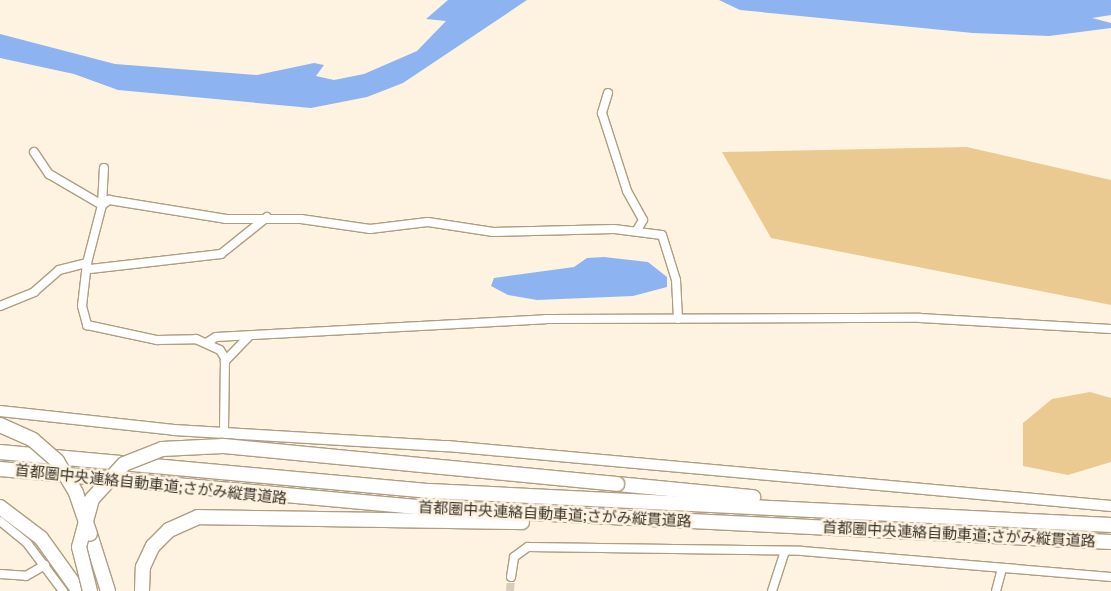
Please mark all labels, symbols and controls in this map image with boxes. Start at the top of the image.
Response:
street label: 首都圏中央連絡自動車道;さがみ縦貫道路 [14,461,288,507]
street label: 首都圏中央連絡自動車道;さがみ縦貫道路 [418,498,692,530]
street label: 首都圏中央連絡自動車道;さがみ縦貫道路 [822,518,1096,550]

